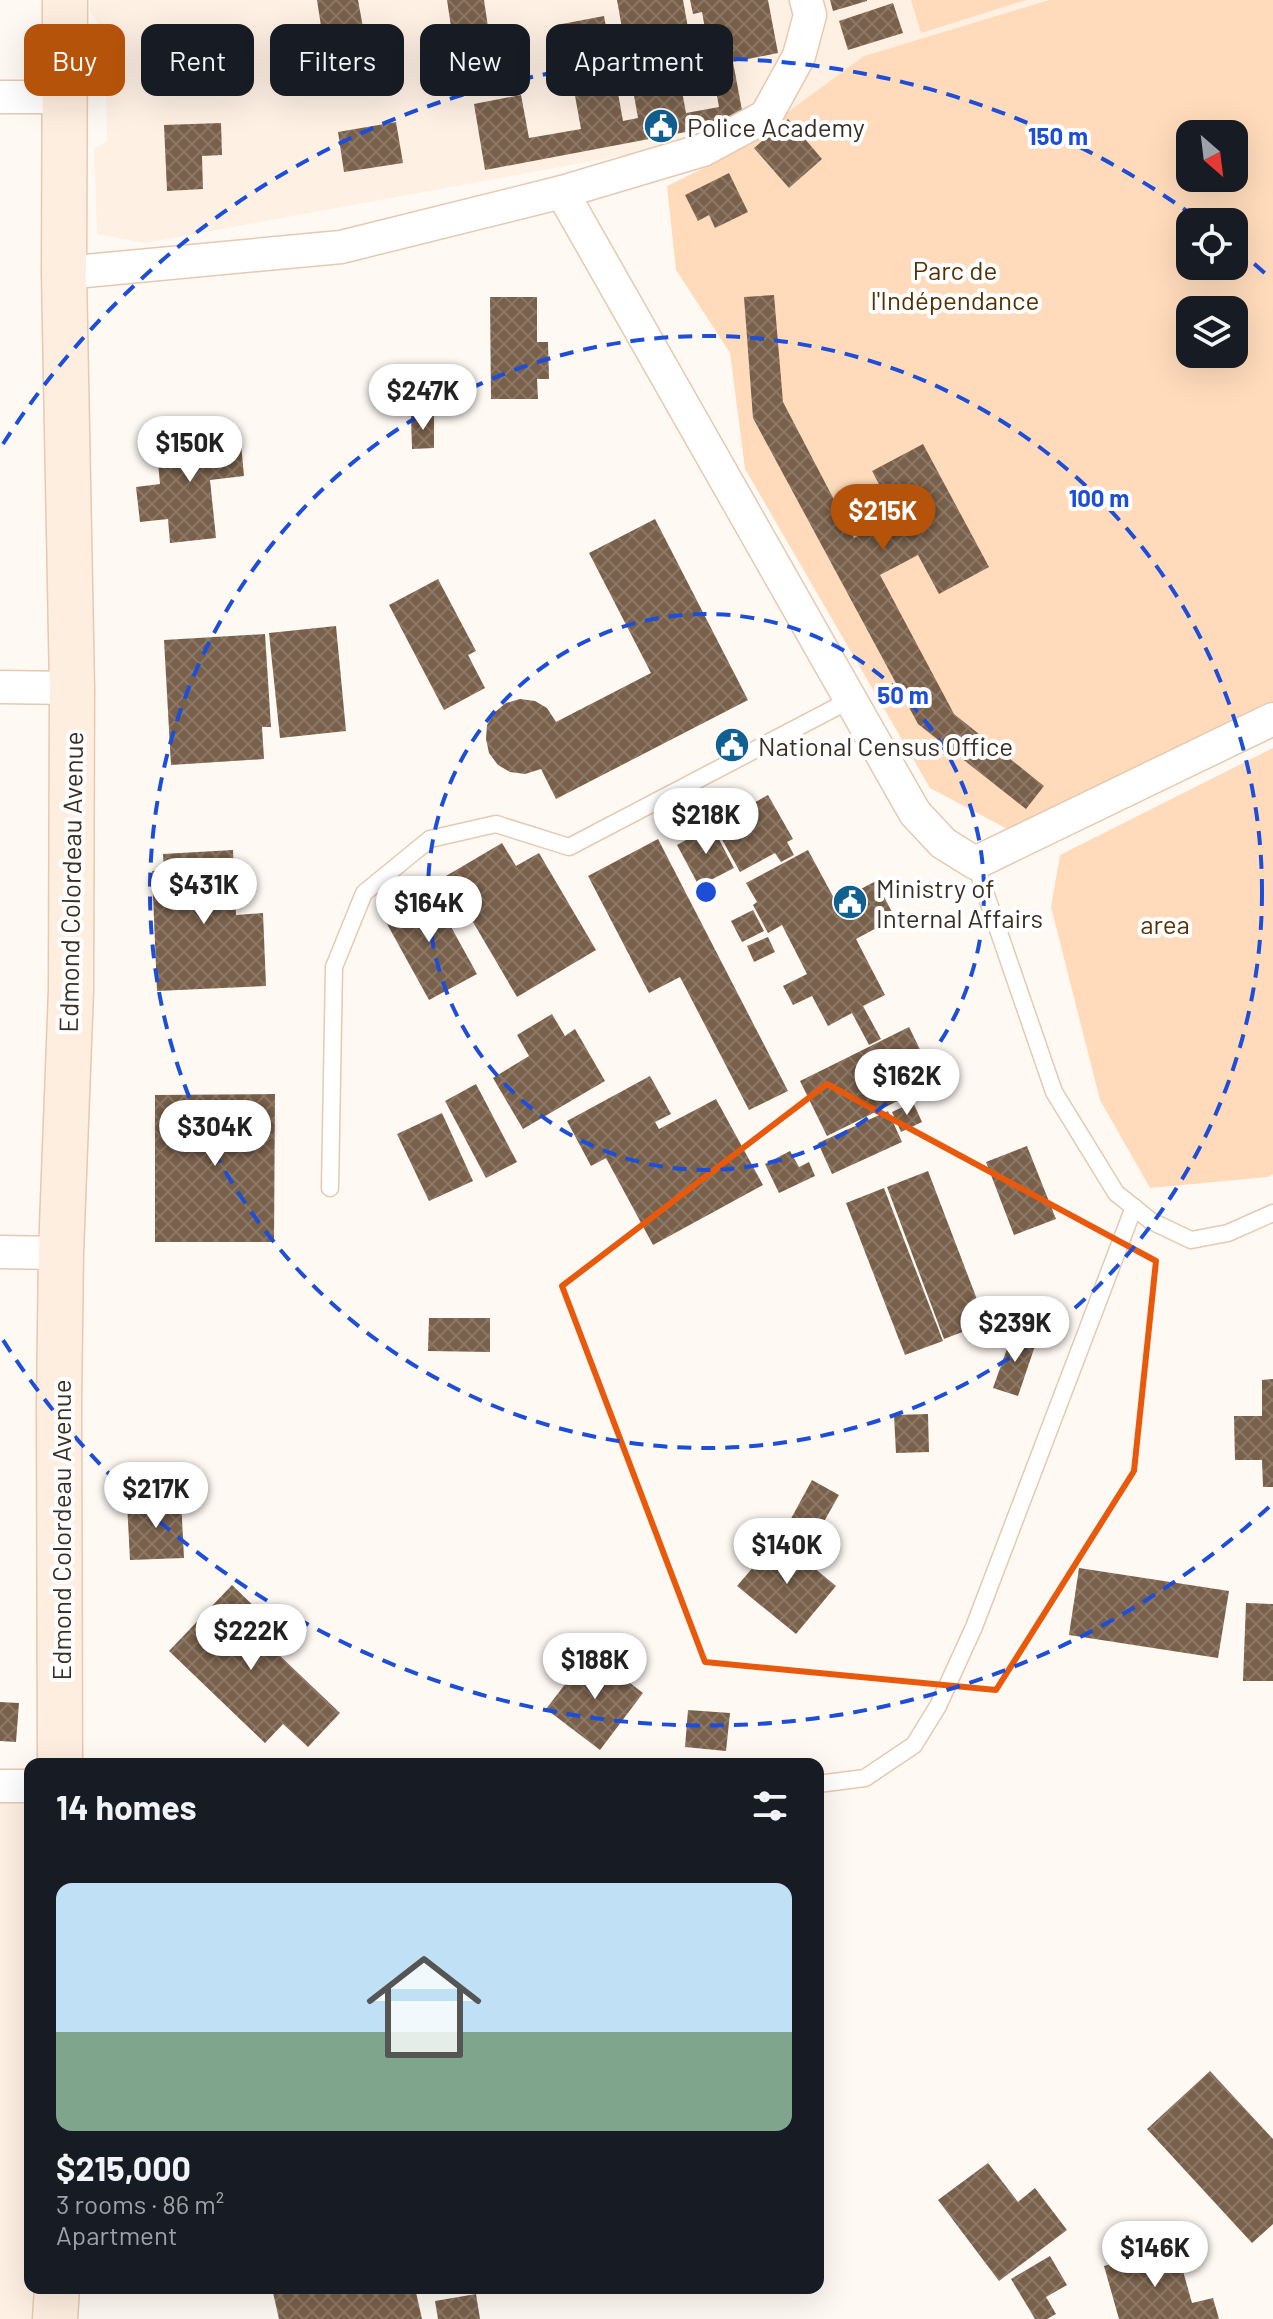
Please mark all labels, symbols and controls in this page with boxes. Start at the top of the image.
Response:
chip: Buy [24,24,125,96]
chip: Rent [141,24,254,96]
chip: Filters [270,24,404,96]
chip: New [420,24,530,96]
chip: Apartment [546,24,733,96]
public building icon: Police Academy [642,107,680,145]
place label: Police Academy [687,111,865,142]
north arrow [1176,120,1248,192]
map controls [1176,120,1248,368]
text: 150 m [1028,121,1088,150]
button: locate [1176,208,1248,280]
park label: Parc de l'Indépendance [871,254,1039,315]
button: layers [1176,296,1248,368]
pin: $247K [367,364,479,432]
text: $247K [387,374,459,405]
pin: $150K [134,416,246,484]
text: $150K [155,426,225,457]
text: 100 m [1069,483,1129,512]
pin: $215K [827,484,939,552]
text: $215K [849,494,917,525]
text: 50 m [877,680,929,709]
public building icon: National Census Office [713,726,751,764]
place label: National Census Office [758,730,1013,761]
street label: Edmond Colordeau Avenue [52,731,88,1033]
pin: $218K [650,788,762,856]
text: $218K [672,798,740,829]
pin: $431K [148,858,260,926]
text: $431K [169,868,239,899]
place label: Ministry of Internal Affairs [876,872,1043,933]
pin: $164K [373,876,485,944]
centre of rings [692,878,720,906]
public building icon: Ministry of Internal Affairs [831,883,869,921]
text: $164K [394,886,464,917]
park label: area [1140,908,1190,939]
pin: $162K [851,1049,963,1117]
text: $162K [873,1059,941,1090]
pin: $304K [159,1100,271,1168]
text: $304K [177,1110,253,1141]
pin: $239K [959,1296,1071,1364]
text: $239K [978,1306,1052,1337]
street label: Edmond Colordeau Avenue [45,1379,76,1681]
pin: $217K [100,1462,212,1530]
text: $217K [122,1472,190,1503]
pin: $140K [731,1518,843,1586]
text: $140K [752,1528,822,1559]
pin: $222K [195,1604,307,1672]
text: $222K [214,1614,288,1645]
pin: $188K [539,1633,651,1701]
text: $188K [561,1643,629,1674]
icon: filters [748,1784,792,1828]
text: 14 homes [56,1786,197,1827]
icon: home [352,1935,496,2079]
text: $215,000 [56,2147,191,2188]
text: 3 rooms · 86 m² [56,2188,224,2219]
text: Apartment [56,2219,177,2250]
pin: $146K [1099,2221,1211,2289]
text: $146K [1120,2231,1190,2262]

